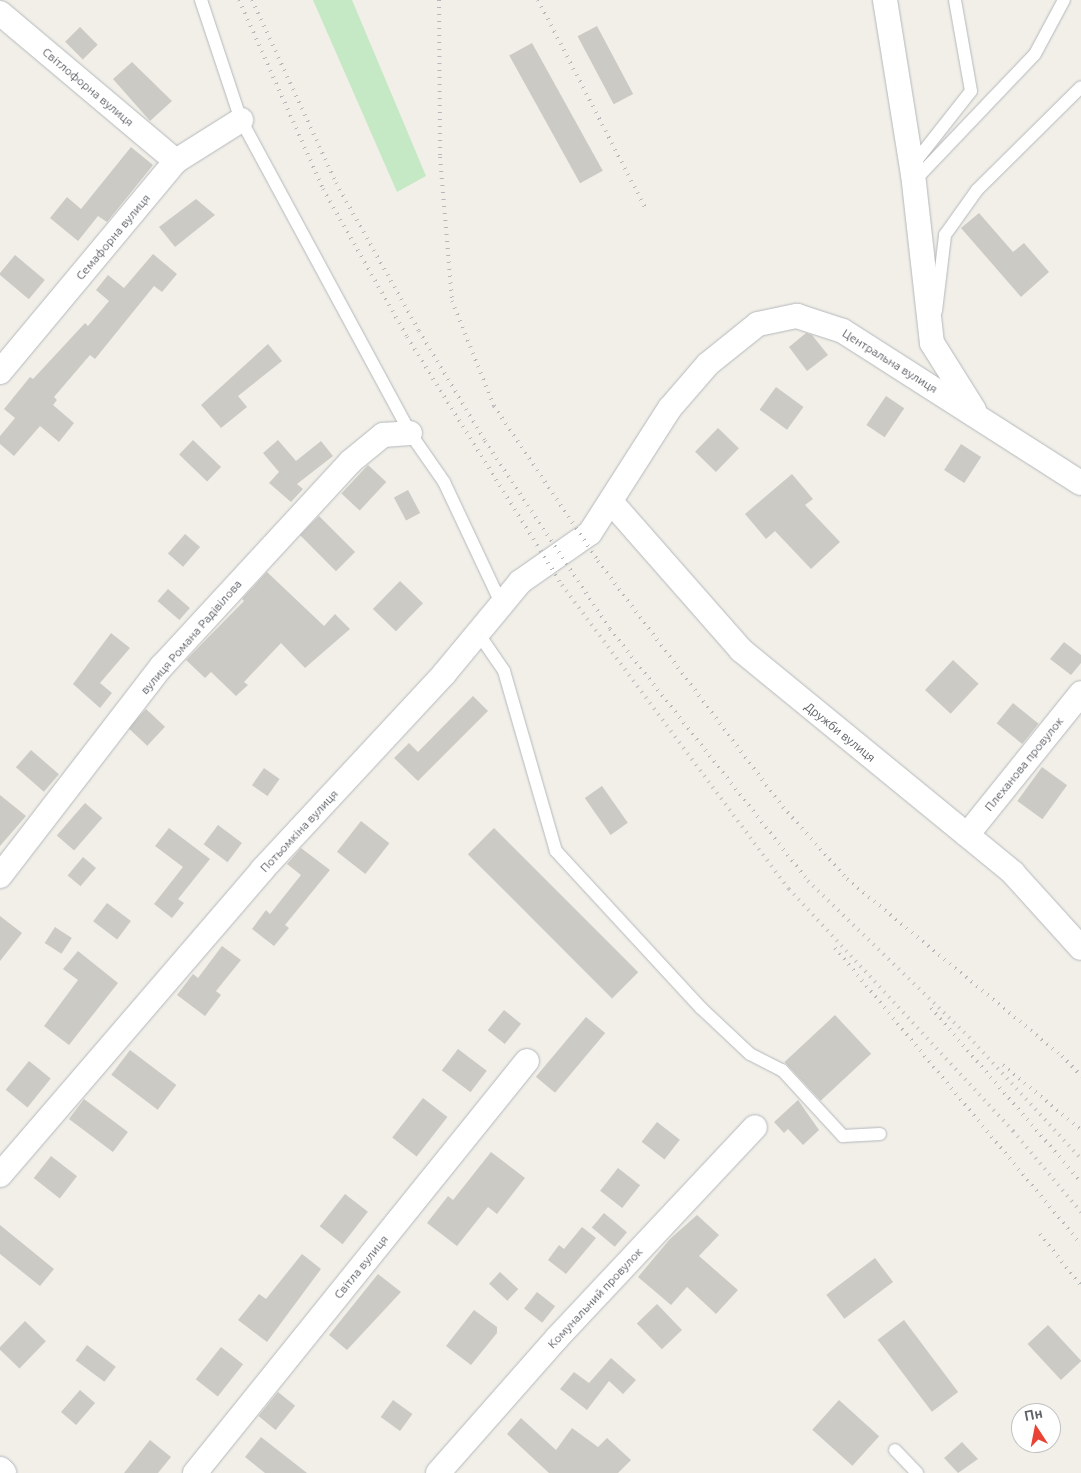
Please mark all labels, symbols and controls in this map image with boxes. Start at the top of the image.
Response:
street label: Світлофорна вулиця [39,45,137,129]
street label: Семафорна вулиця [73,191,153,283]
street label: Центральна вулиця [840,326,940,396]
street label: вулиця Романа Радівілова [137,577,245,697]
street label: Дружби вулиця [802,699,878,765]
street label: Плеханова провулок [982,714,1066,814]
street label: Потьомкіна вулиця [257,787,341,875]
street label: Світла вулиця [331,1232,391,1302]
street label: Комунальний провулок [545,1245,645,1351]
north arrow [1011,1403,1061,1453]
text: Пн [1023,1405,1044,1424]

